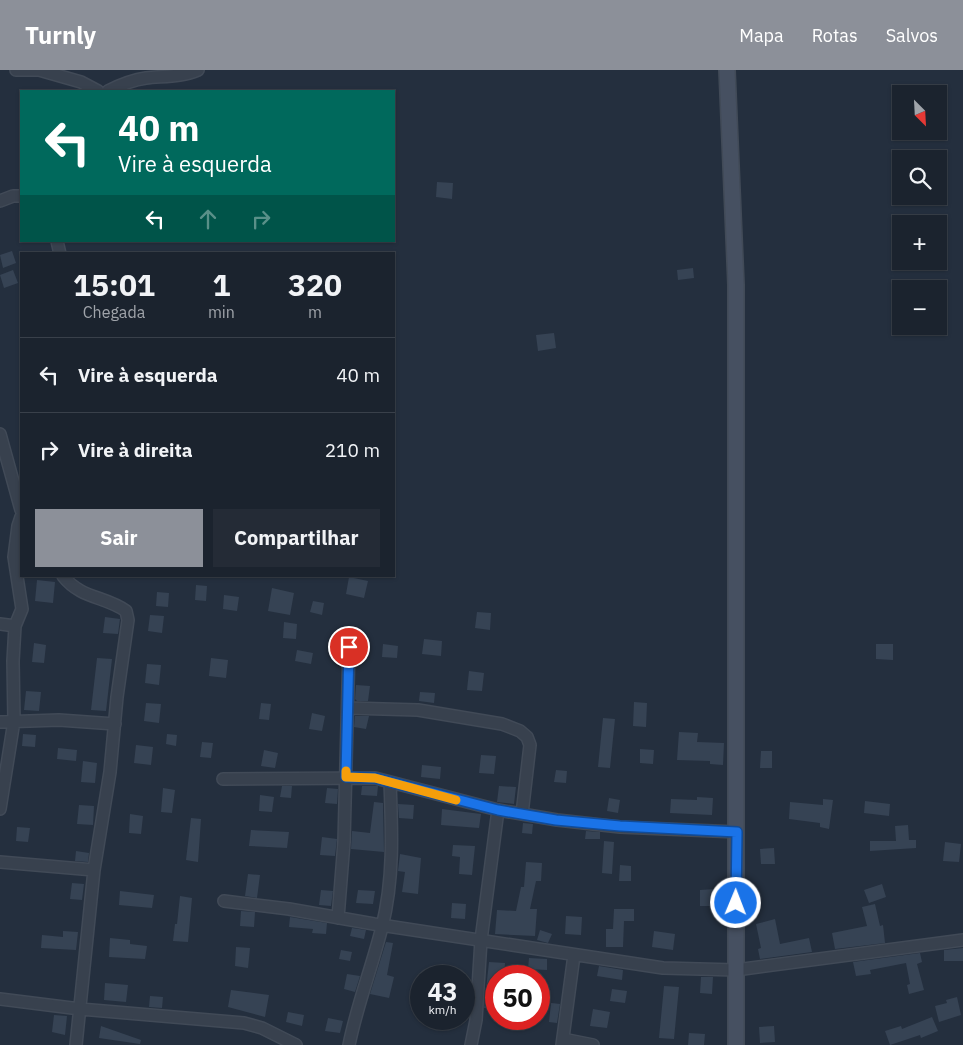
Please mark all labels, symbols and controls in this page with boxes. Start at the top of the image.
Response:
text: Turnly [25,19,96,51]
text: Mapa [739,24,784,47]
text: Rotas [812,24,858,47]
text: Salvos [886,24,938,47]
north arrow [892,85,948,140]
map controls [892,85,947,335]
text: 40 m [118,105,200,151]
icon: left [35,110,100,175]
text: Vire à esquerda [118,149,272,178]
button: search [892,150,947,205]
icon: left [141,205,169,233]
icon: ahead [194,205,222,233]
icon: right [247,205,275,233]
button: + [892,215,947,270]
text: 15:01 [73,265,155,304]
text: 1 [212,265,230,304]
text: 320 [288,265,342,304]
button: − [892,280,947,335]
text: Chegada [83,302,145,322]
text: min [208,302,235,322]
text: m [308,302,322,322]
icon: left [35,361,63,389]
text: Vire à esquerda [78,363,218,387]
text: 40 m [336,363,380,387]
icon: right [35,436,63,464]
text: Vire à direita [78,438,193,462]
text: 210 m [325,438,380,462]
button: Sair [35,509,203,567]
button: Compartilhar [213,509,380,567]
pin [328,626,370,668]
icon: arrive [335,633,363,661]
position arrow [709,876,761,928]
speed limit sign: 50 [485,965,550,1030]
text: 43 [427,975,458,1008]
text: km/h [428,1002,457,1017]

